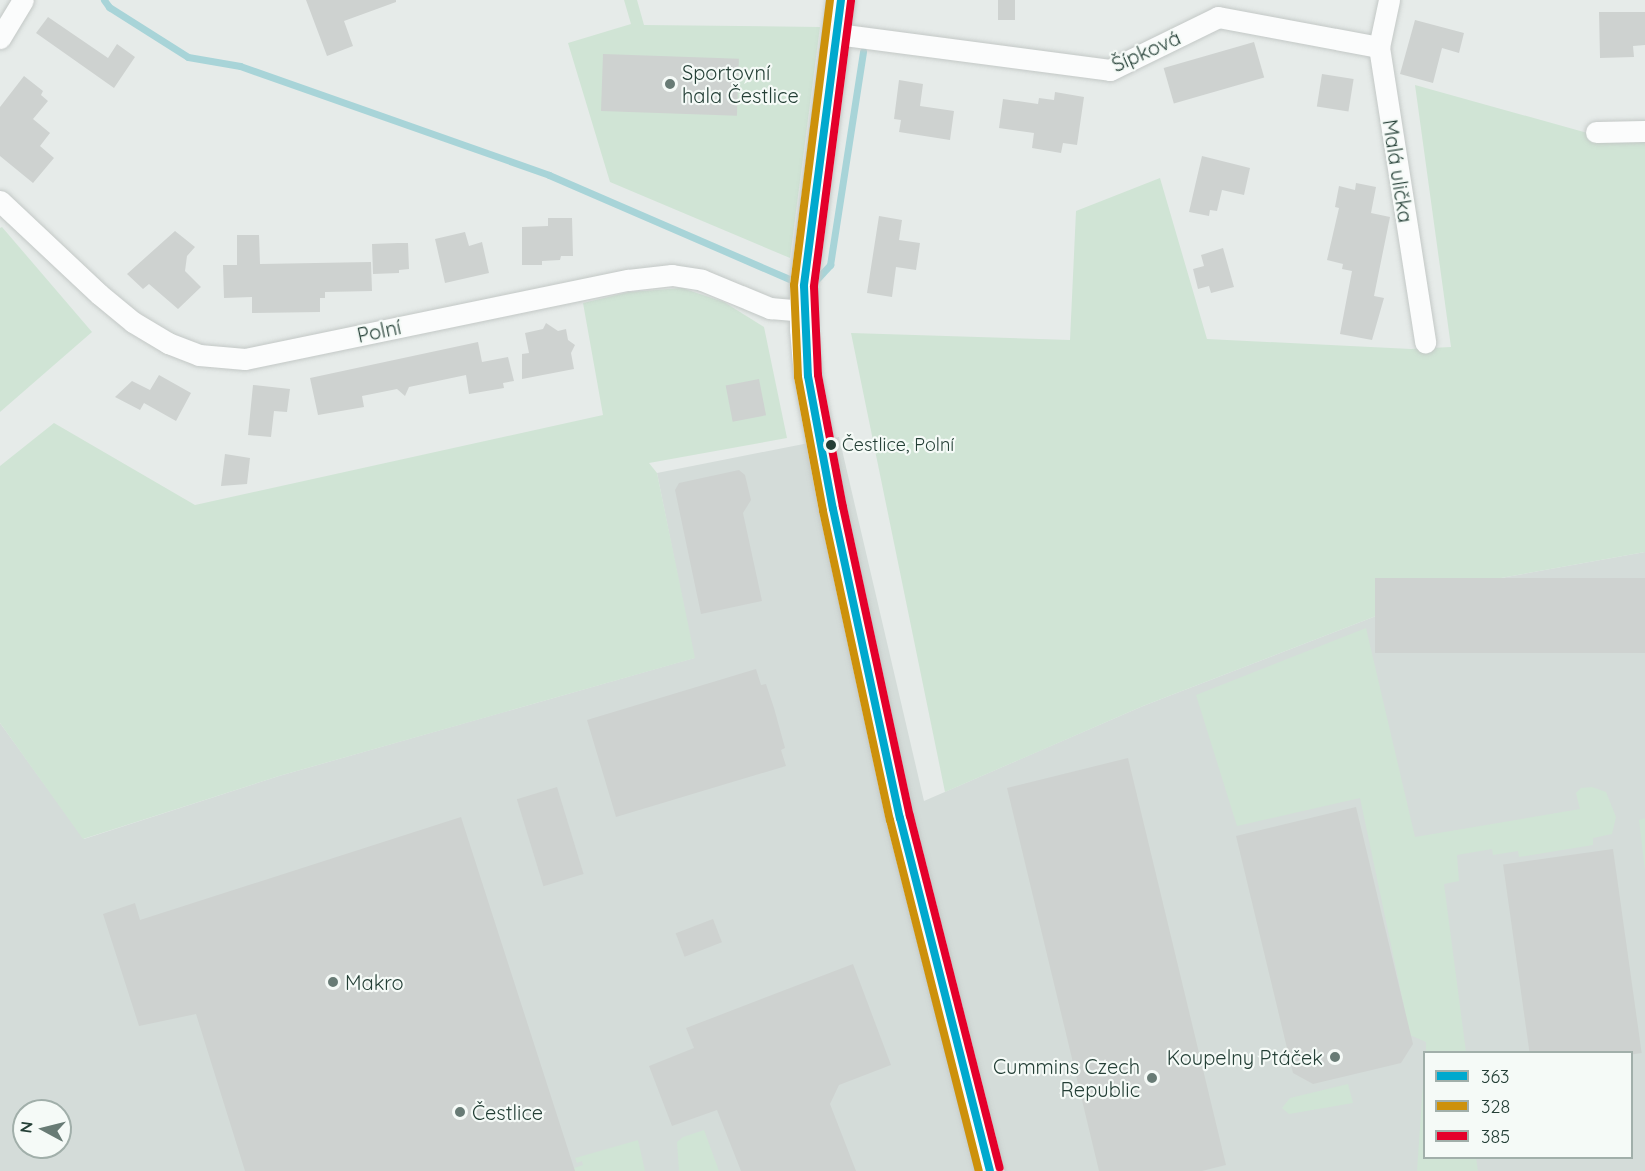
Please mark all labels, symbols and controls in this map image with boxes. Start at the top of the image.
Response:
street label: Šípková [1108,25,1184,77]
place label: Sportovní hala Čestlice [682,60,799,107]
marker: Sportovní hala Čestlice [663,77,677,91]
street label: Malá ulička [1378,118,1418,224]
street label: Polní [355,315,403,347]
place label: Čestlice, Polní [842,434,954,456]
marker: Čestlice, Polní [825,439,837,451]
place label: Makro [345,970,404,994]
marker: Makro [326,975,340,989]
place label: Koupelny Ptáček [1167,1045,1323,1069]
marker: Koupelny Ptáček [1328,1050,1342,1064]
legend [1423,1051,1633,1159]
place label: Cummins Czech Republic [993,1054,1140,1101]
text: 363 [1481,1065,1510,1088]
marker: Cummins Czech Republic [1145,1071,1159,1085]
text: 328 [1481,1095,1510,1118]
north arrow [12,1099,72,1159]
place label: Čestlice [472,1100,543,1124]
marker: Čestlice [453,1105,467,1119]
text: N [15,1120,37,1134]
text: 385 [1481,1125,1510,1148]

